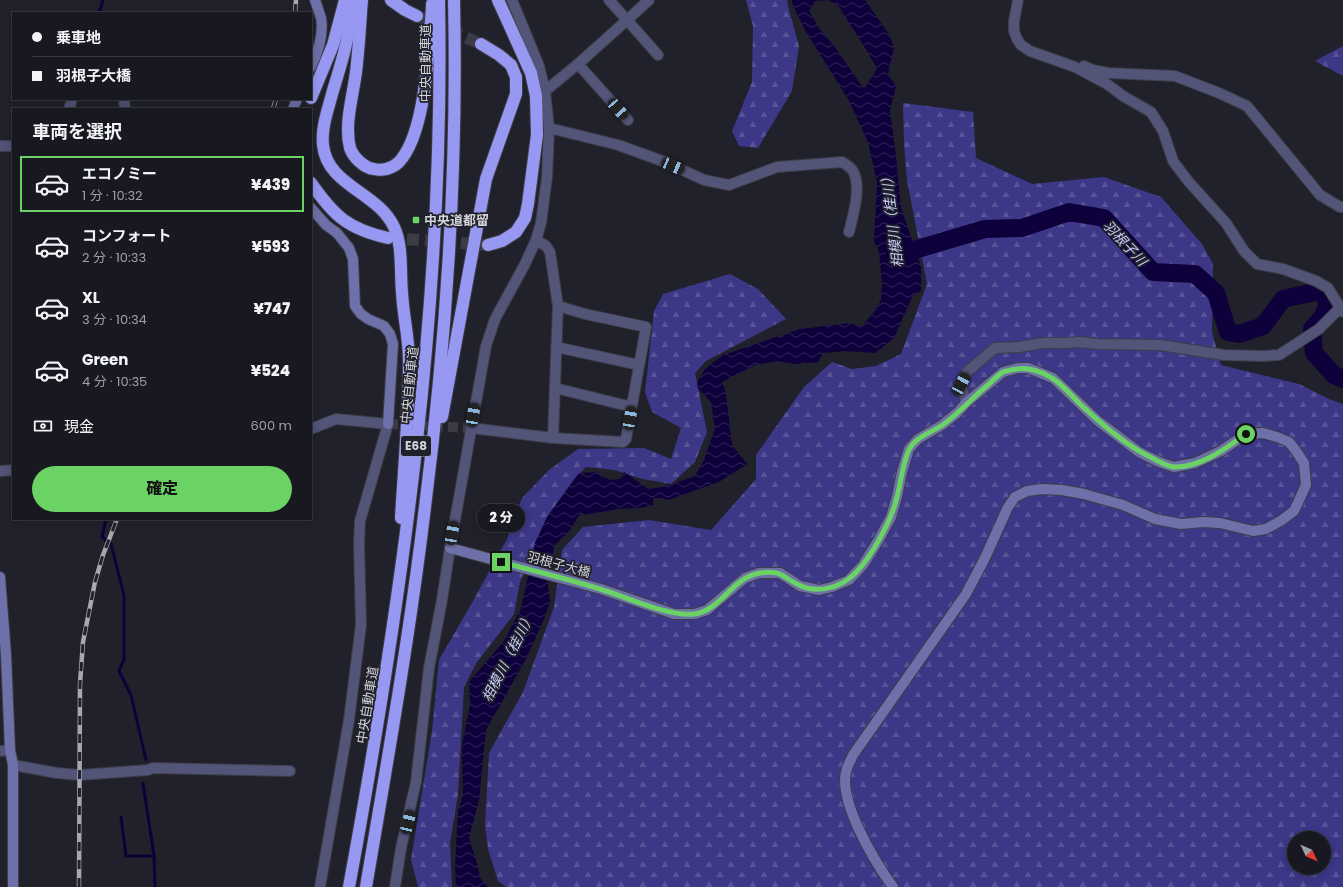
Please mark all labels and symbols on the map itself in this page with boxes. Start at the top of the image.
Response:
street label: 中央自動車道 [416,24,435,102]
car [606,96,630,122]
car [660,156,686,176]
water label: 相模川（桂川） [876,169,908,269]
place label: 中央道都留 [424,211,489,230]
marker: 中央道都留 [411,215,421,225]
water label: 羽根子川 [1099,216,1153,272]
street label: 中央自動車道 [396,345,423,425]
car [950,371,972,397]
car [465,402,481,428]
car [622,405,638,431]
route start [1237,425,1255,443]
road number: E68 [401,436,431,456]
callout: 2 分 [477,504,525,532]
car [444,520,460,546]
street label: 羽根子大橋 [525,547,593,582]
route end [492,553,510,571]
water label: 相模川（桂川） [477,609,539,705]
street label: 中央自動車道 [352,665,383,745]
car [399,809,417,835]
north arrow [1287,831,1331,875]

